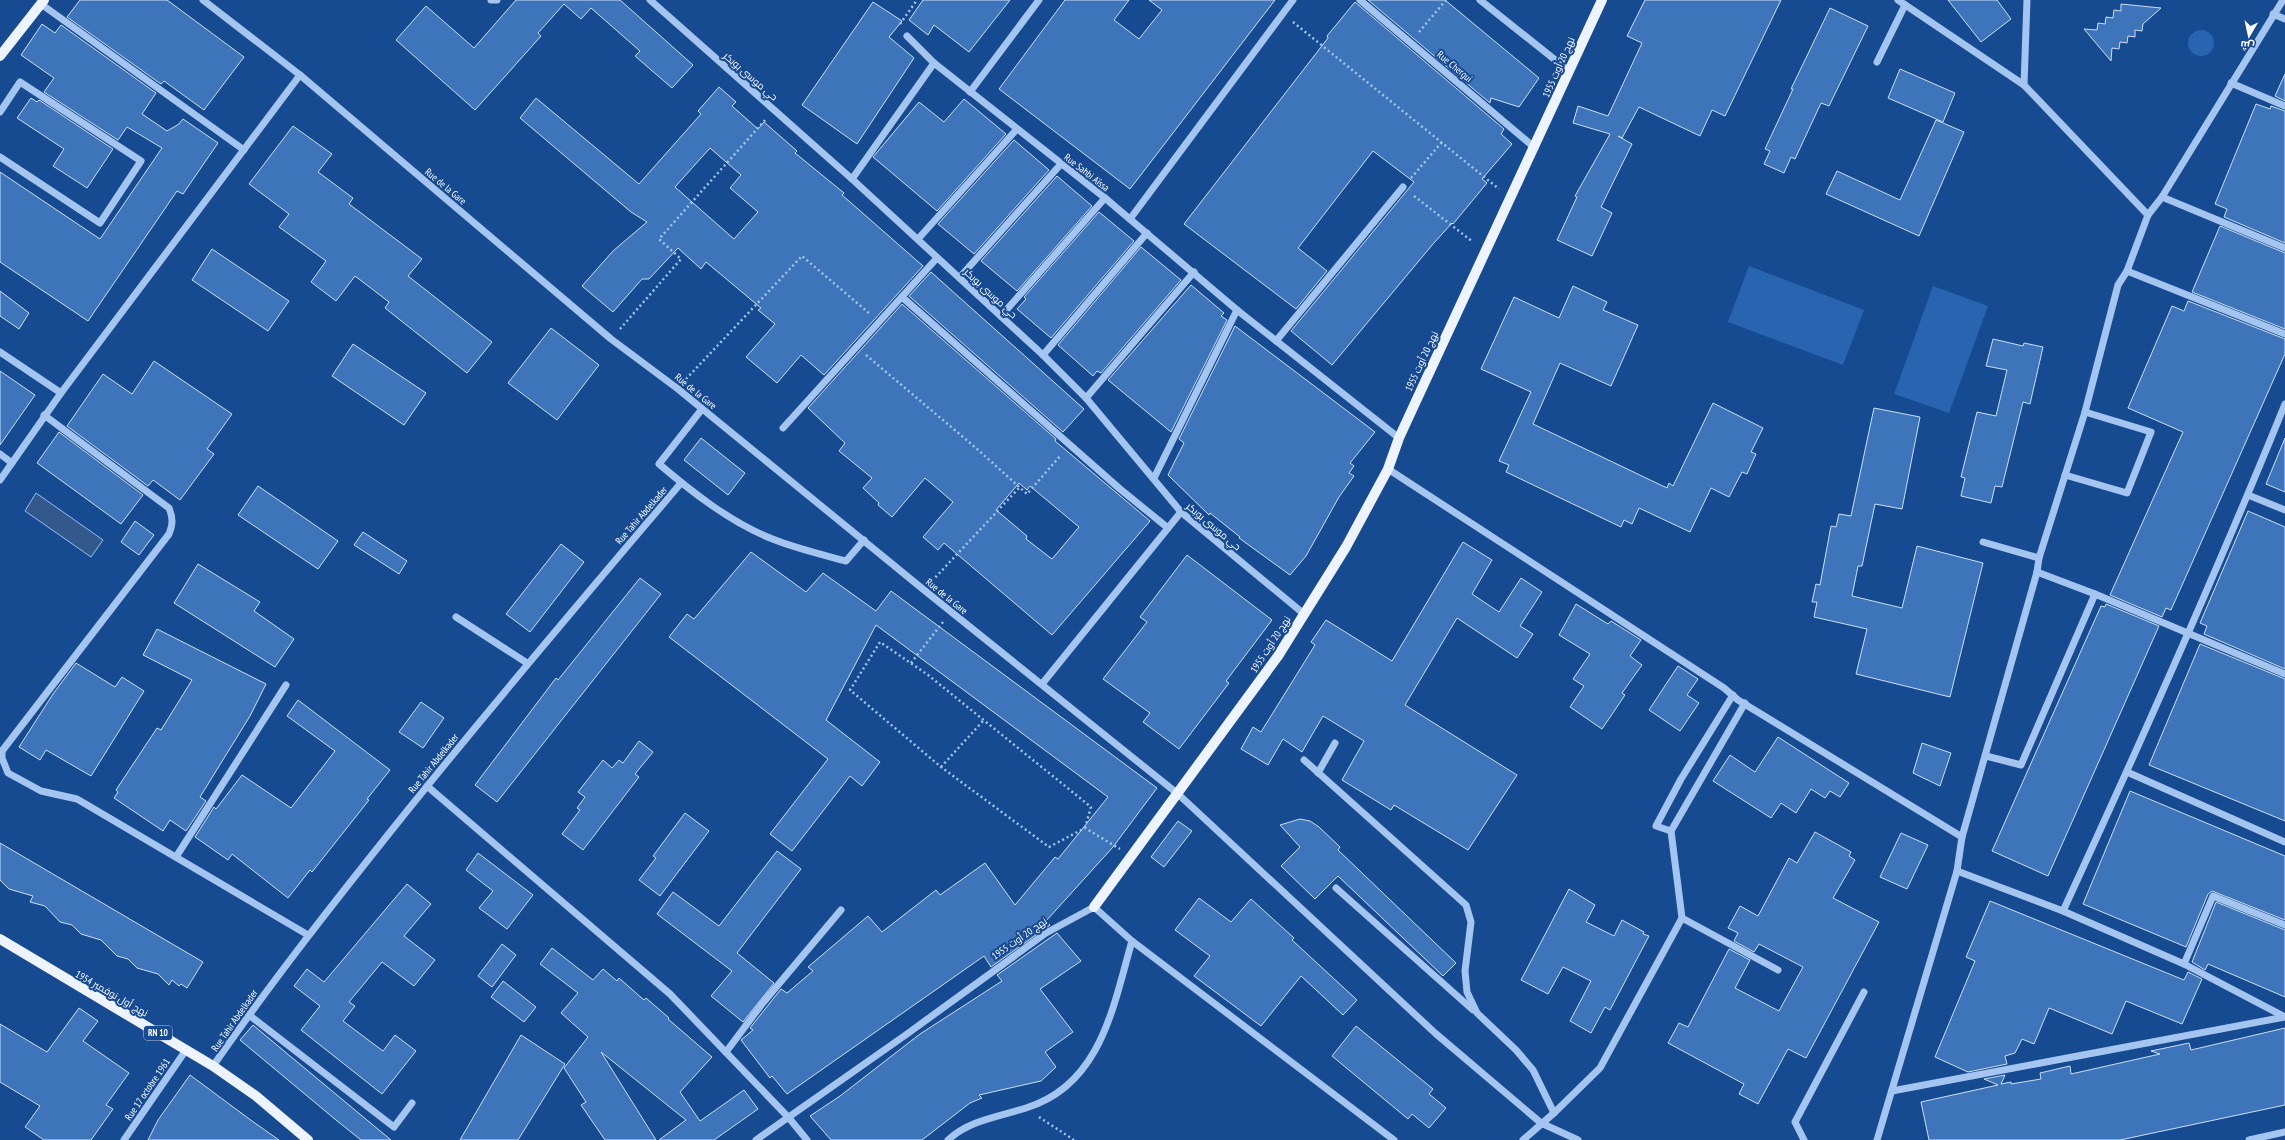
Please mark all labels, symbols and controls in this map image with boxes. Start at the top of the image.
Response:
north arrow [2229,16,2269,56]
street label: نهج 20 أوت 1955 [1539,35,1578,100]
text: ش [2239,38,2256,54]
street label: Rue Chergui [1434,48,1475,85]
street label: حي موسى بوبكر [719,49,780,104]
street label: Rue Sahbi Aïssa [1061,151,1112,194]
street label: Rue de la Gare [422,165,469,208]
street label: حي موسى بوبكر [960,265,1020,322]
street label: نهج 20 أوت 1955 [1402,329,1441,393]
street label: Rue de la Gare [672,371,719,412]
street label: Rue Tahir Abdelkader [613,483,670,547]
street label: حي موسى بوبكر [1182,499,1244,554]
street label: Rue de la Gare [923,576,970,617]
street label: نهج 20 أوت 1955 [1247,613,1294,675]
street label: Rue Tahir Abdelkader [405,731,462,796]
street label: نهج 20 أوت 1955 [989,914,1050,962]
street label: نهج أول نوفمبر 1954 [73,967,150,1020]
street label: Rue Tahir Abdelkader [208,987,261,1054]
road number: RN 10 [144,1026,172,1040]
street label: Rue 17 octobre 1961 [122,1056,173,1123]

